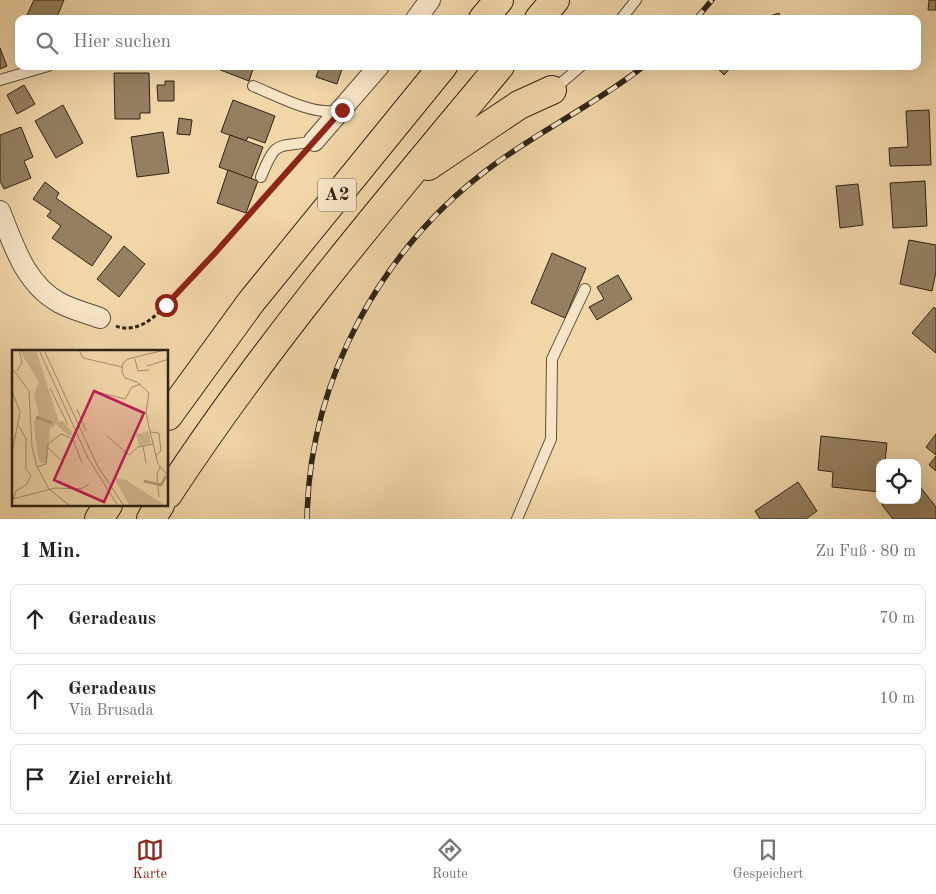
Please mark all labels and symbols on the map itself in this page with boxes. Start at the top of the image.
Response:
route end [331,99,354,122]
road number: A2 [318,178,356,212]
route start [155,294,178,317]
inset map [12,350,169,507]

